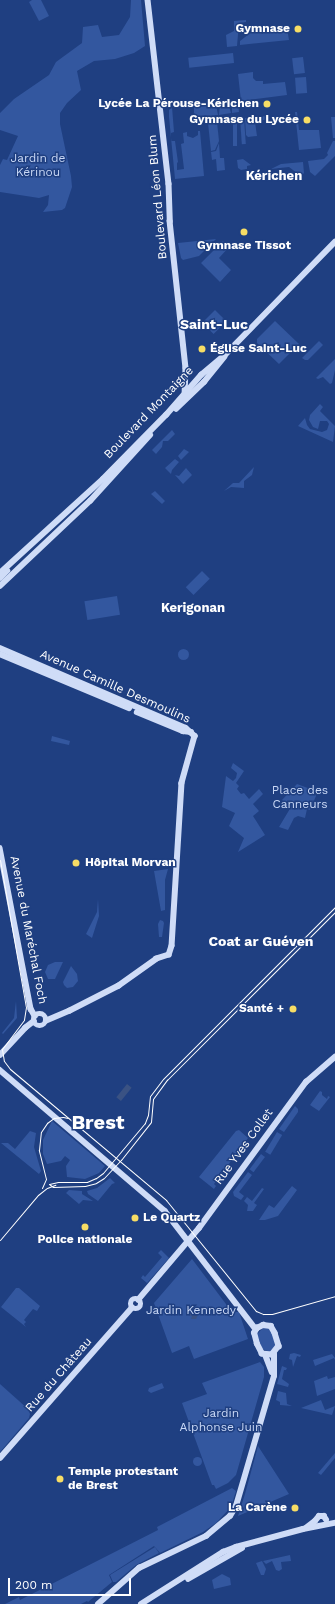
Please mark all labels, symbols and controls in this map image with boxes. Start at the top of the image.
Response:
place label: Gymnase [236,22,290,36]
marker: Gymnase [293,24,303,34]
place label: Lycée La Pérouse-Kérichen [98,97,259,111]
marker: Lycée La Pérouse-Kérichen [262,99,272,109]
place label: Gymnase du Lycée [189,113,299,127]
marker: Gymnase du Lycée [302,115,312,125]
street label: Boulevard Léon Blum [145,134,171,260]
park label: Jardin de Kérinou [11,152,65,180]
district label: Kérichen [246,168,302,184]
marker: Gymnase Tissot [239,227,249,237]
place label: Gymnase Tissot [197,239,291,253]
district label: Saint-Luc [180,316,248,332]
place label: Église Saint-Luc [210,342,307,356]
marker: Église Saint-Luc [197,344,207,354]
street label: Boulevard Montaigne [101,364,197,462]
district label: Kerigonan [161,600,225,616]
street label: Avenue Camille Desmoulins [38,647,192,727]
park label: Place des Canneurs [272,784,328,812]
street label: Avenue du Maréchal Foch [7,855,49,1005]
place label: Hôpital Morvan [85,856,176,870]
marker: Hôpital Morvan [70,857,82,869]
district label: Coat ar Guéven [208,933,314,949]
place label: Santé + [239,1002,284,1016]
marker: Santé + [287,1003,299,1015]
street label: Rue Yves Collet [211,1106,277,1188]
district label: Brest [71,1110,125,1134]
place label: Le Quartz [143,1211,200,1225]
marker: Le Quartz [130,1213,140,1223]
marker: Police nationale [80,1222,90,1232]
place label: Police nationale [38,1233,132,1247]
park label: Jardin Kennedy [146,1304,236,1318]
street label: Rue du Château [23,1335,95,1415]
park label: Jardin Alphonse Juin [179,1407,263,1435]
place label: Temple protestant de Brest [68,1465,178,1493]
marker: Temple protestant de Brest [55,1474,65,1484]
place label: La Carène [228,1501,287,1515]
marker: La Carène [290,1503,300,1513]
scale bar [10,1570,133,1596]
text: 200 m [15,1578,52,1592]

